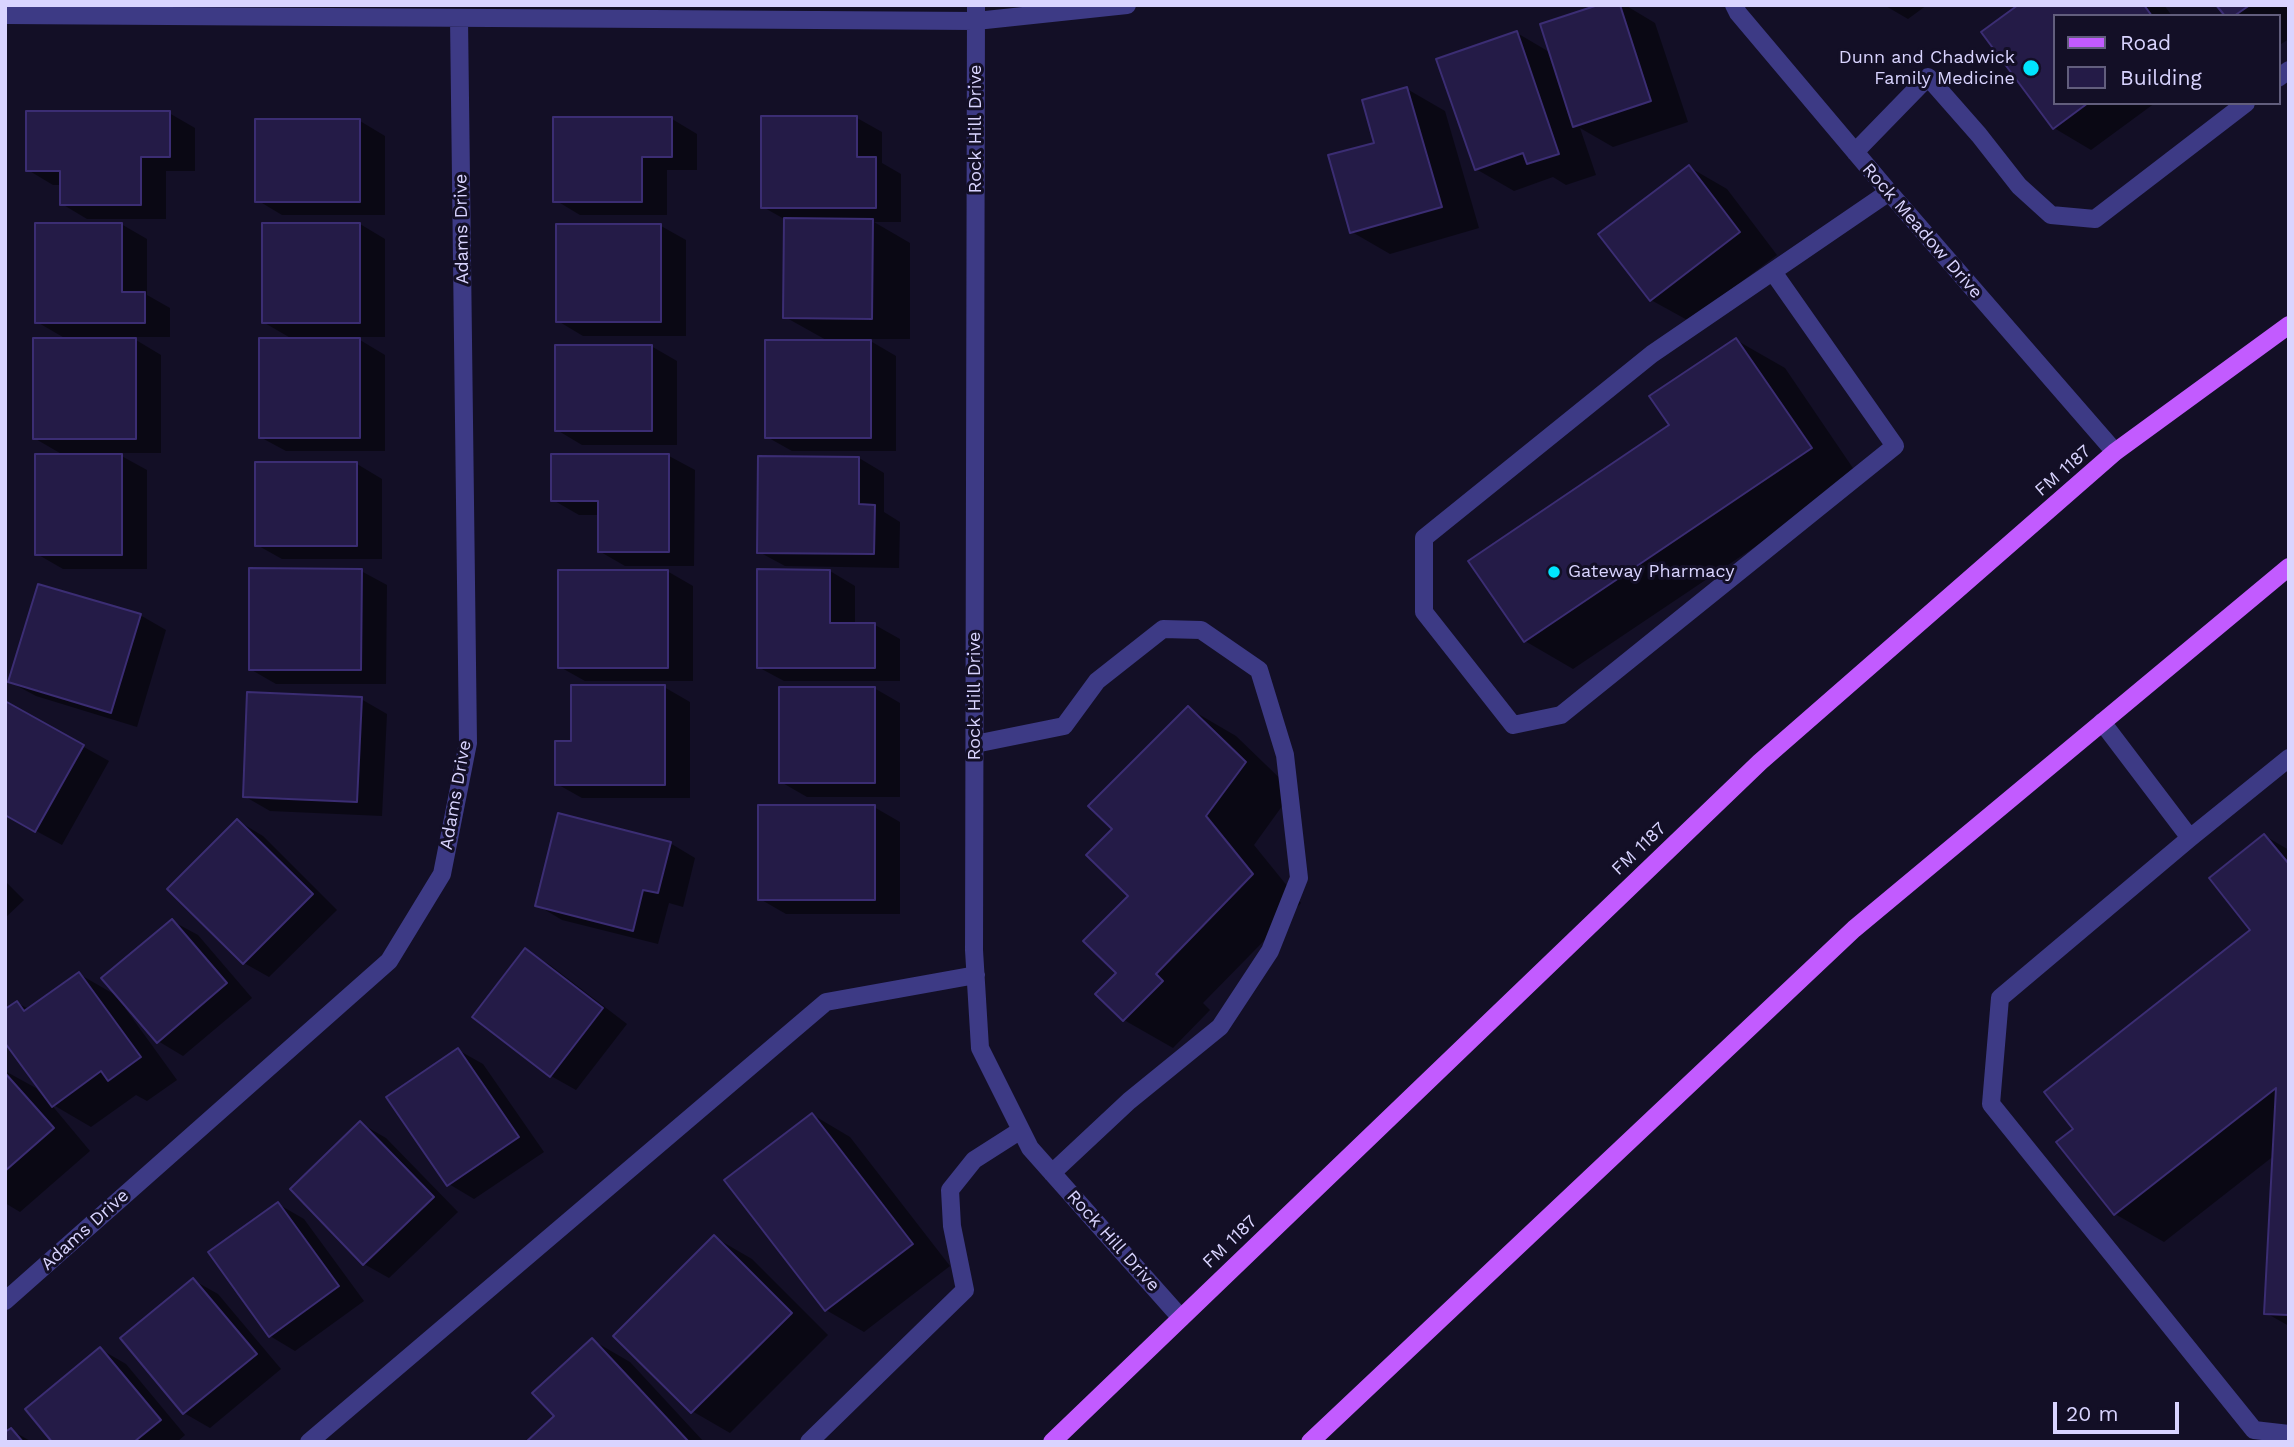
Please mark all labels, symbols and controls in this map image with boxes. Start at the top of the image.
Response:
legend [2052,14,2280,105]
text: Road [2120,30,2171,55]
place label: Dunn and Chadwick Family Medicine [1839,47,2015,90]
marker: Dunn and Chadwick Family Medicine [2021,58,2041,78]
street label: Rock Hill Drive [965,65,987,193]
text: Building [2120,65,2202,90]
street label: Rock Meadow Drive [1857,159,1987,303]
street label: Adams Drive [450,173,474,285]
street label: FM 1187 [2031,441,2095,501]
place label: Gateway Pharmacy [1568,561,1735,583]
marker: Gateway Pharmacy [1546,564,1562,580]
street label: Rock Hill Drive [964,632,986,760]
street label: Adams Drive [436,739,476,851]
street label: FM 1187 [1607,818,1671,880]
street label: Adams Drive [37,1185,133,1275]
street label: Rock Hill Drive [1062,1186,1164,1296]
street label: FM 1187 [1198,1211,1262,1273]
scale bar [2056,1388,2182,1432]
text: 20 m [2066,1401,2118,1426]

